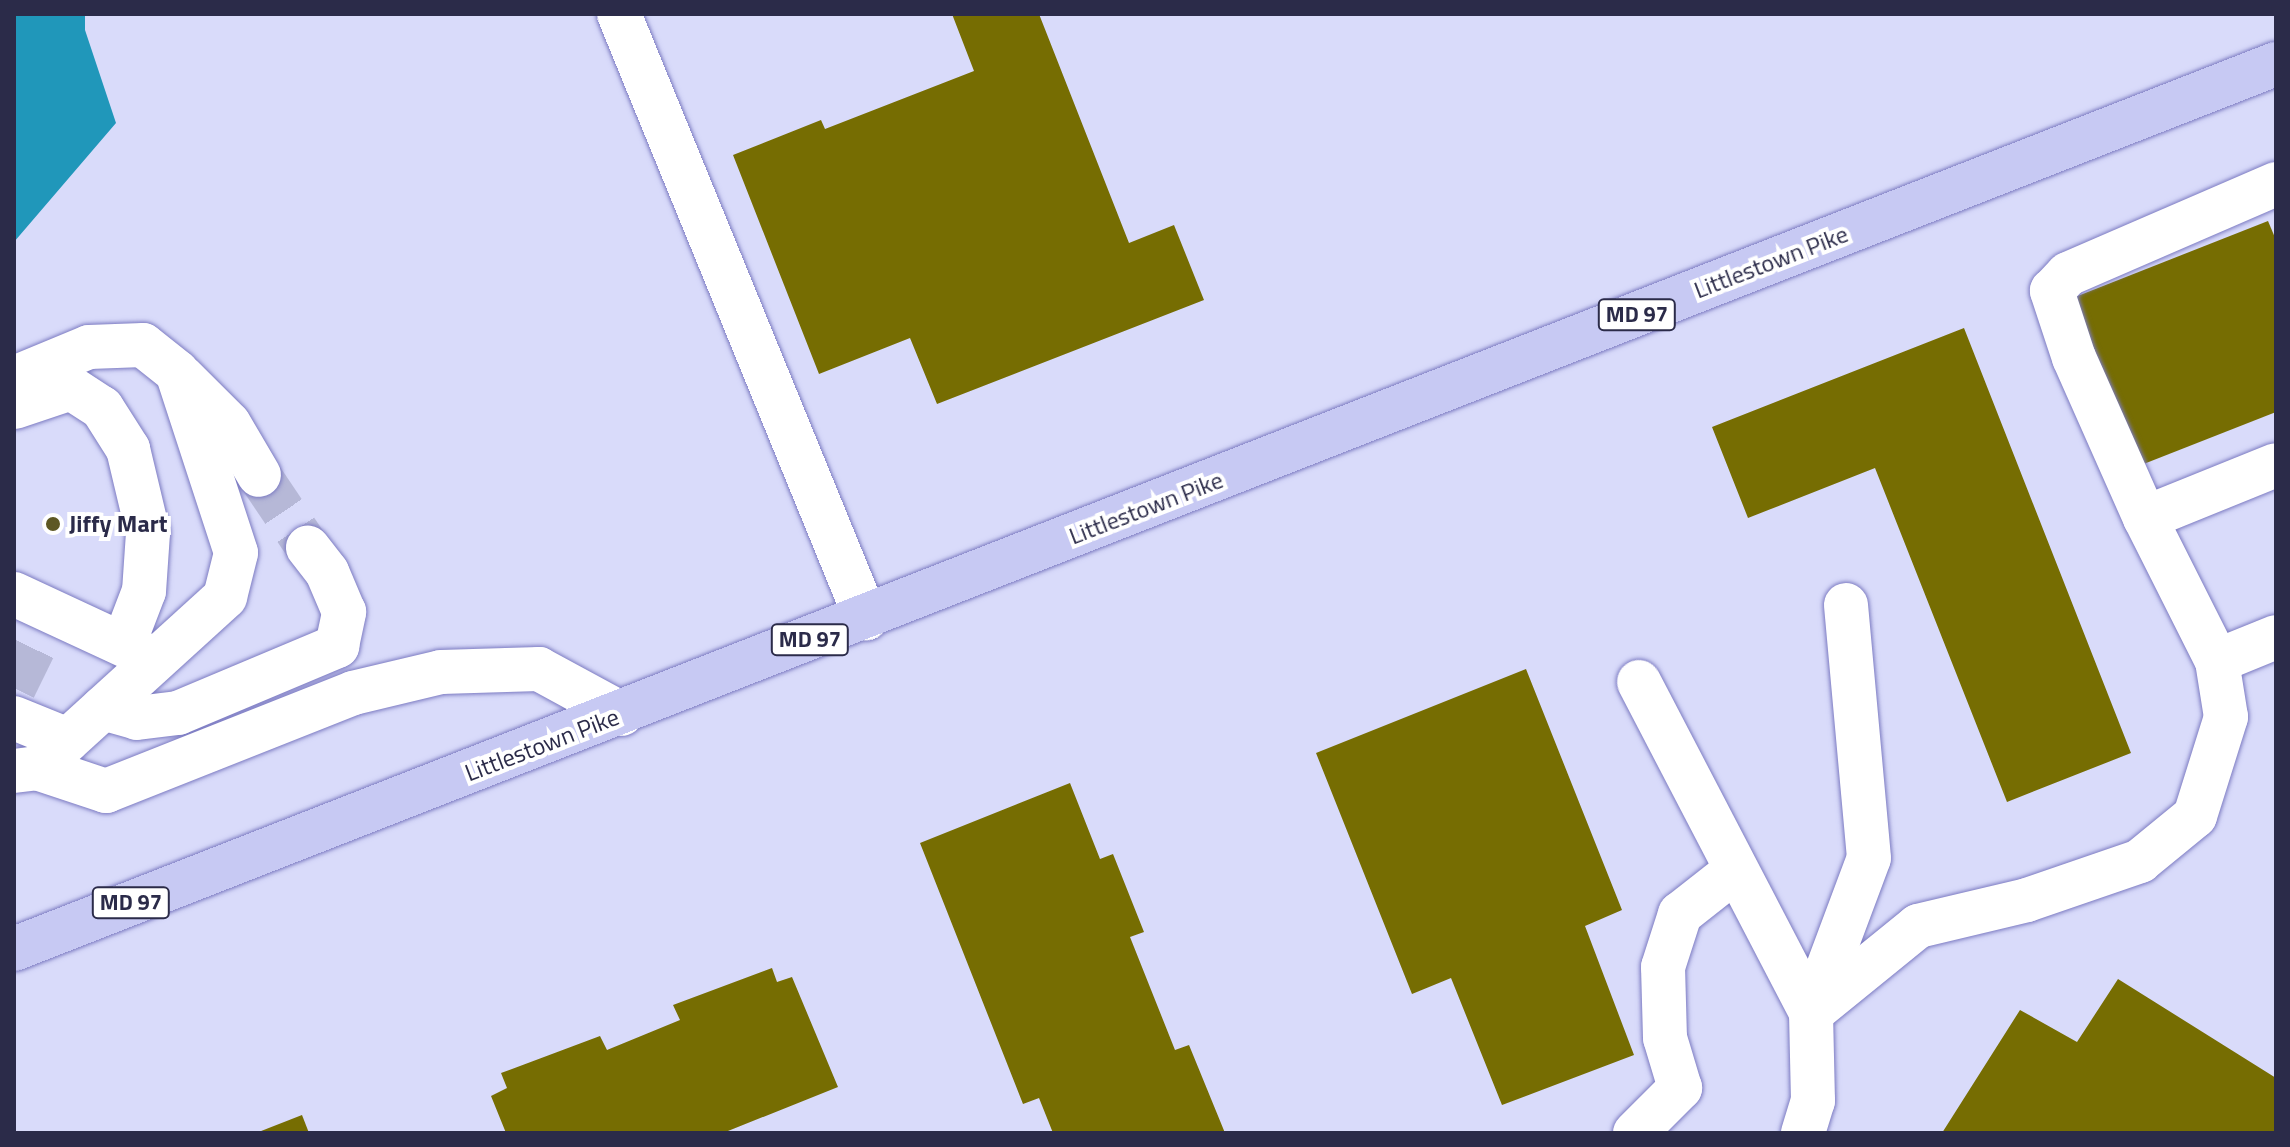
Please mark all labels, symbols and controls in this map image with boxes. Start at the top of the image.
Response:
street label: Littlestown Pike [1690,219,1852,305]
road number: MD 97 [1597,297,1677,333]
street label: Littlestown Pike [1065,465,1227,551]
place label: Jiffy Mart [69,510,167,538]
marker: Jiffy Mart [44,515,62,533]
road number: MD 97 [770,622,850,658]
street label: Littlestown Pike [461,702,623,788]
road number: MD 97 [91,885,171,921]

